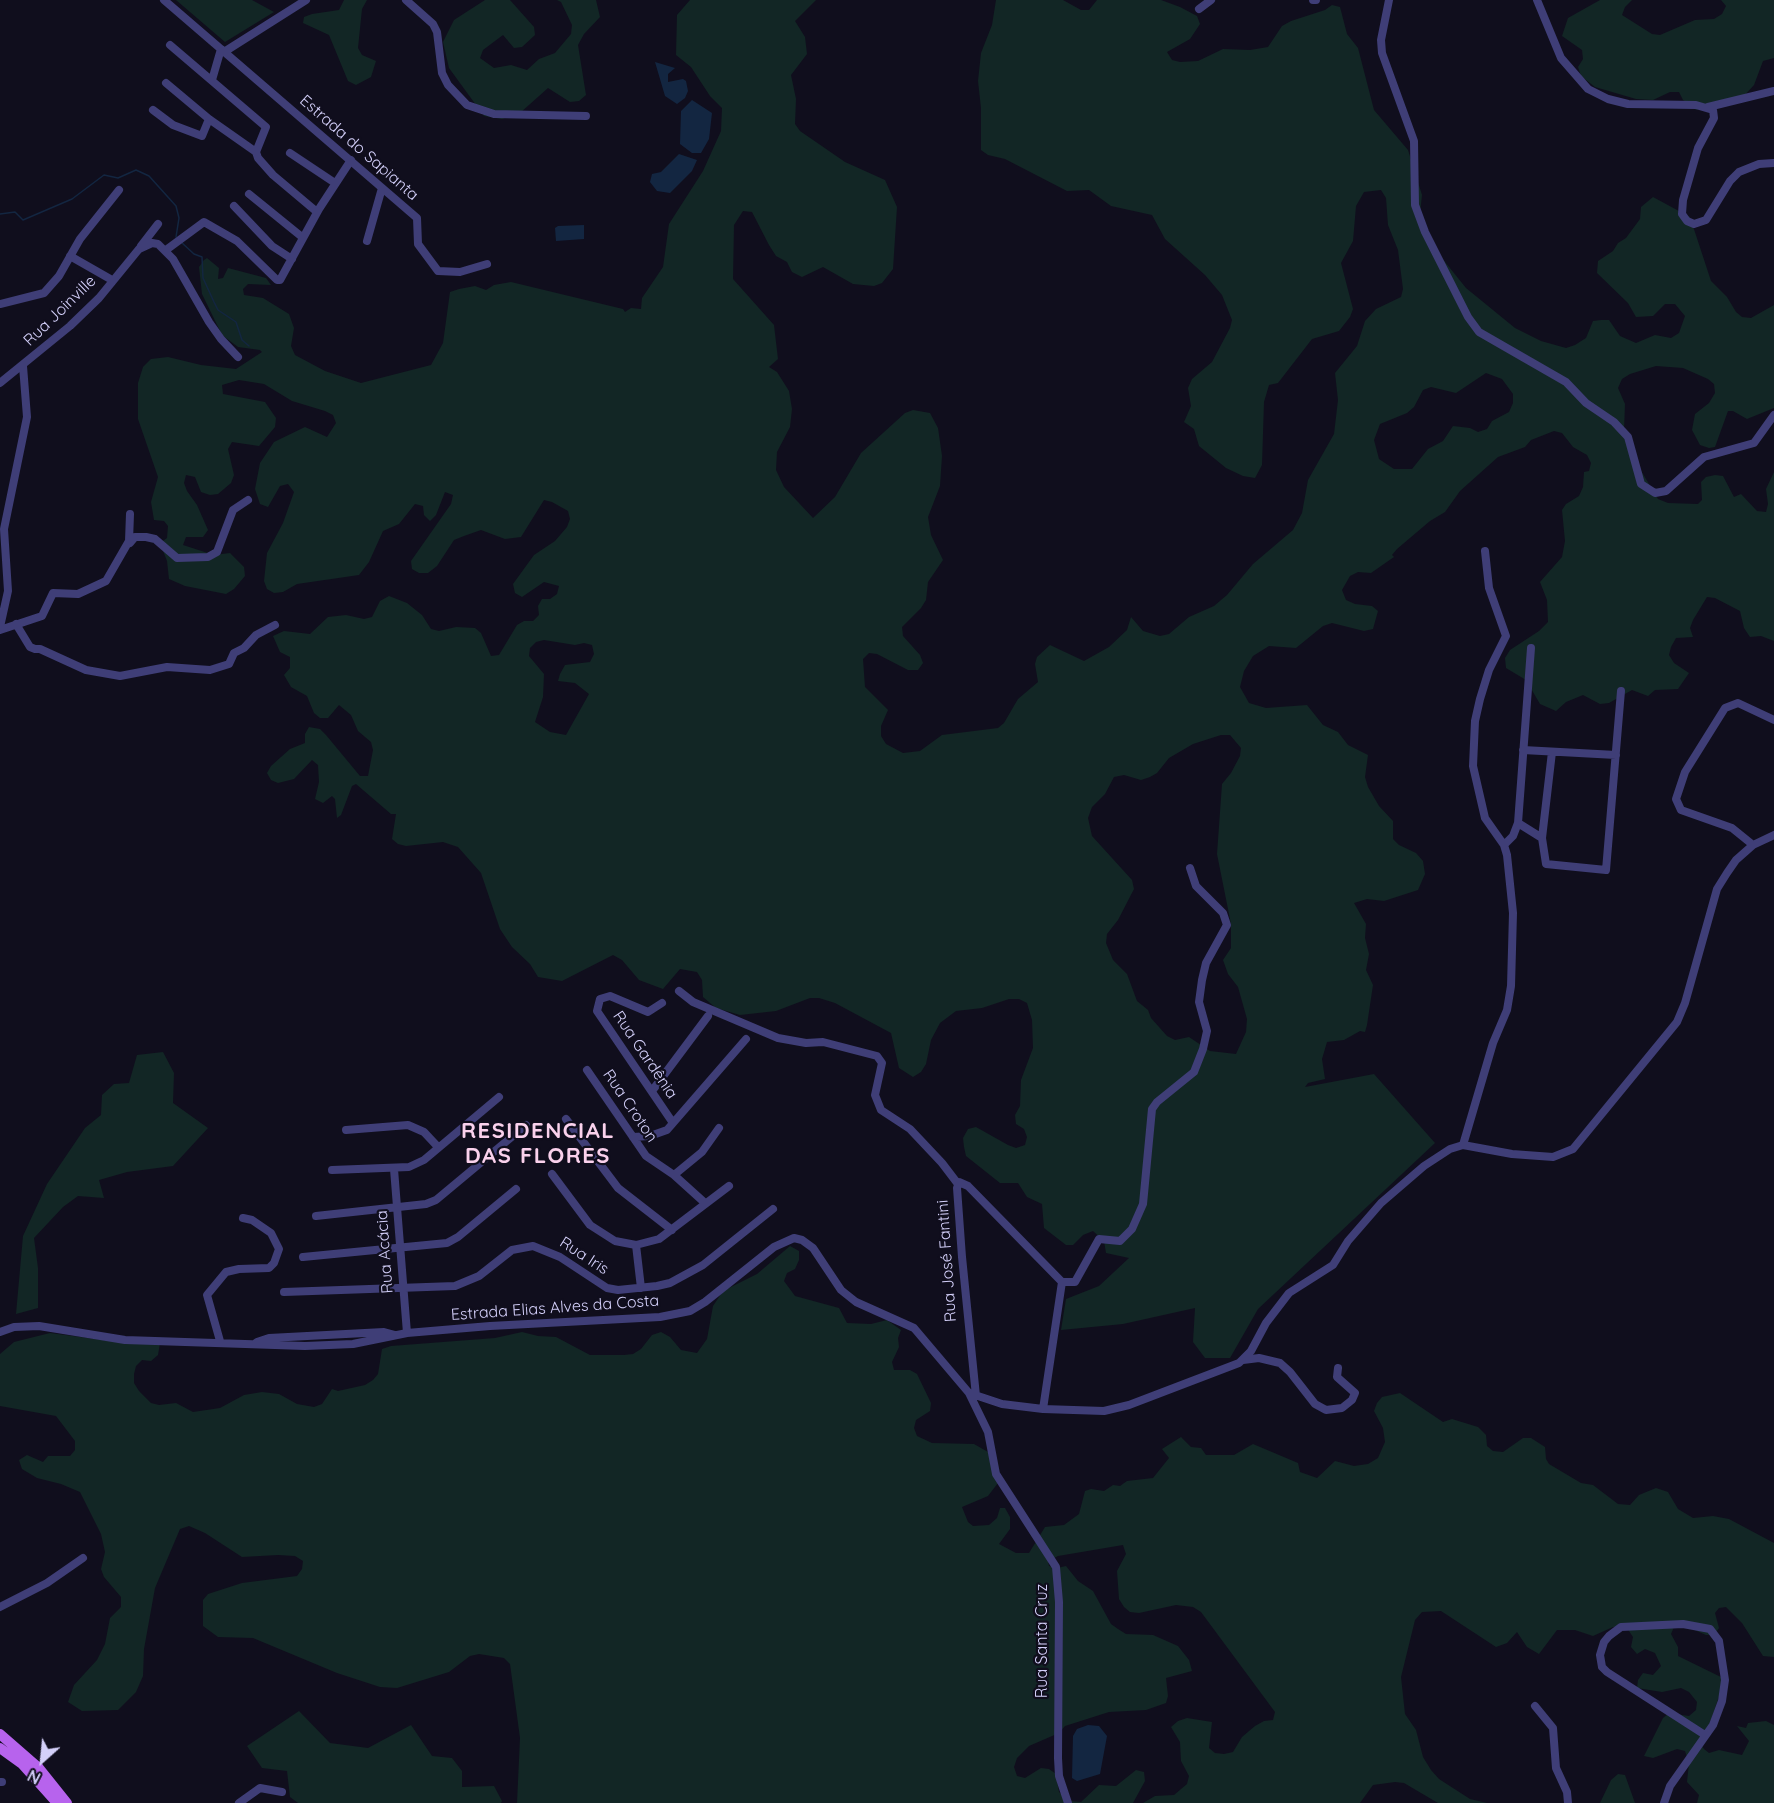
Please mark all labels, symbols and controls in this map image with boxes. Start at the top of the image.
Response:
street label: Estrada do Sapianta [296,91,422,205]
street label: Rua Joinville [20,272,100,350]
street label: Rua Gardênia [609,1007,681,1103]
street label: Rua Croton [599,1066,661,1146]
district label: RESIDENCIAL DAS FLORES [461,1118,615,1170]
street label: Rua José Fantini [933,1199,961,1323]
street label: Rua Acácia [373,1210,397,1294]
street label: Rua Iris [556,1233,612,1279]
street label: Estrada Elias Alves da Costa [450,1291,660,1325]
street label: Rua Santa Cruz [1032,1584,1052,1698]
north arrow [12,1731,72,1791]
text: N [24,1765,44,1789]

